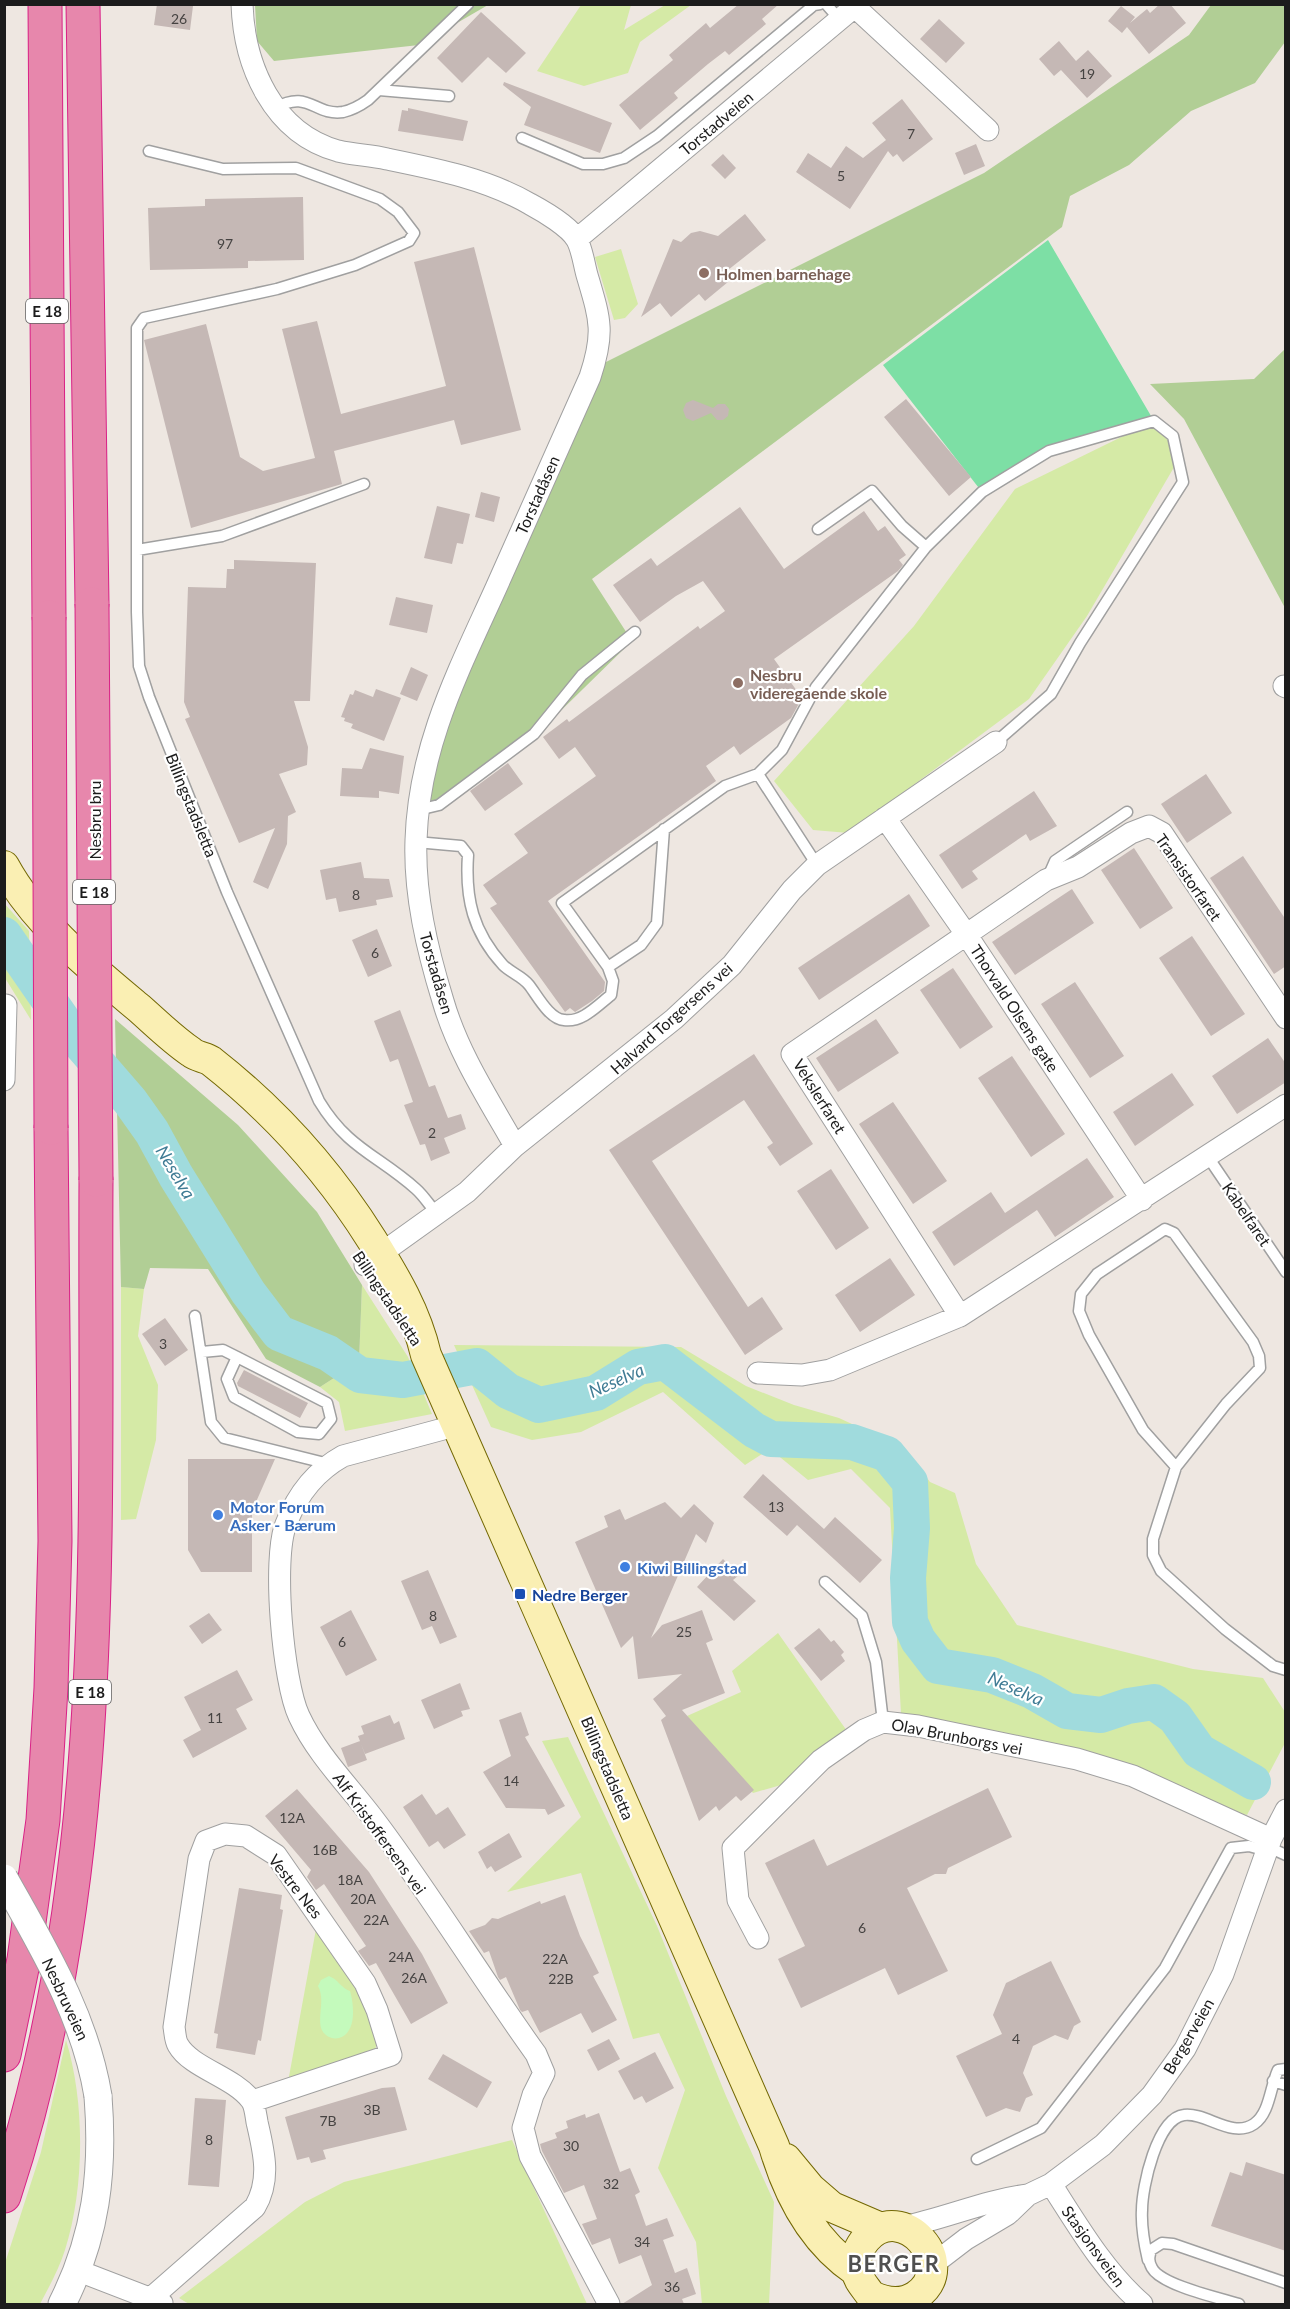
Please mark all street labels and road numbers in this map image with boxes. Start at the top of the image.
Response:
street label: Torstadveien [676,87,756,159]
road number: E 18 [26,299,68,323]
street label: Torstadåsen [511,453,563,537]
street label: Billingstadsletta [163,750,221,860]
street label: Nesbru bru [85,781,104,859]
street label: Transistorfaret [1152,830,1226,924]
road number: E 18 [73,880,115,904]
street label: Torstadåsen [416,930,458,1016]
street label: Thorvald Olsens gate [967,941,1063,1075]
street label: Halvard Torgersens vei [606,958,736,1078]
street label: Vekslerfaret [790,1055,851,1137]
street label: Kabelfaret [1219,1178,1275,1250]
street label: Billingstadsletta [349,1247,427,1349]
road number: E 18 [69,1680,111,1704]
street label: Billingstadsletta [578,1714,638,1822]
street label: Olav Brunborgs vei [890,1714,1024,1758]
street label: Alf Kristoffersens vei [330,1769,430,1897]
street label: Vestre Nes [265,1850,327,1922]
street label: Nesbruveien [39,1955,93,2043]
street label: Bergerveien [1159,1995,1217,2077]
street label: Stasjonsveien [1058,2202,1130,2290]

